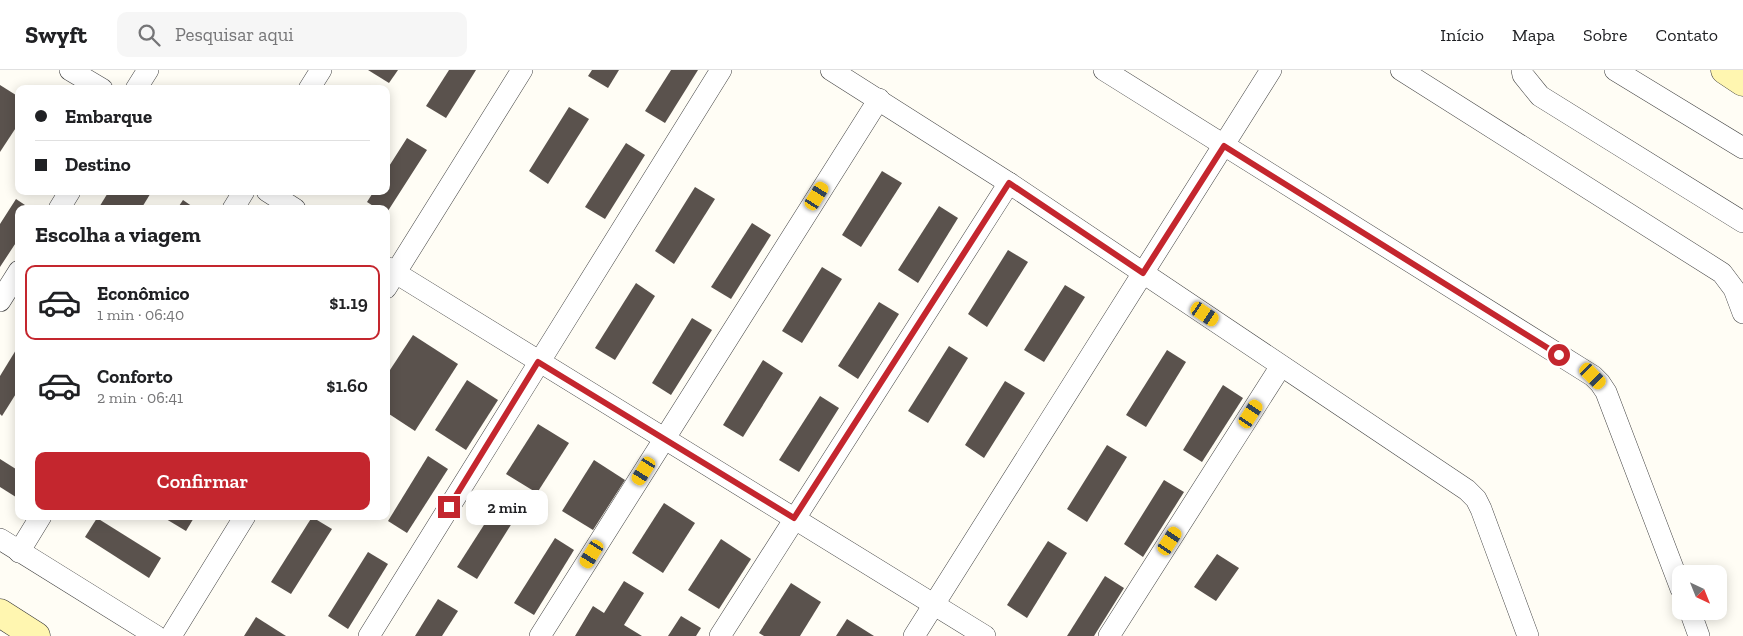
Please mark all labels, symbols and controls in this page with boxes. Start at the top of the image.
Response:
search box [117,12,467,57]
text: Swyft [25,20,87,49]
icon: search [135,21,163,49]
text: Pesquisar aqui [175,23,294,46]
text: Início [1440,24,1484,46]
text: Mapa [1512,24,1555,46]
text: Sobre [1583,24,1628,46]
text: Contato [1656,24,1718,46]
text: Embarque [65,105,152,128]
text: Destino [65,153,131,176]
car [802,179,831,213]
text: Escolha a viagem [35,221,201,248]
icon: car [37,280,82,325]
text: Econômico [97,282,190,305]
text: $1.19 [329,291,368,314]
car [1188,299,1221,329]
text: 1 min · 06:40 [97,305,184,324]
route start [1548,344,1570,366]
car [1577,360,1608,392]
icon: car [37,363,82,408]
text: Conforto [97,365,173,388]
text: $1.60 [326,374,368,397]
text: 2 min · 06:41 [97,388,183,407]
car [1236,397,1265,431]
button: Confirmar [35,452,370,510]
car [629,454,658,488]
callout: 2 min [466,490,549,524]
route end [438,496,460,518]
text: 2 min [487,498,527,517]
car [1155,524,1184,558]
car [577,537,606,571]
north arrow [1672,565,1728,620]
map controls [1672,565,1727,620]

